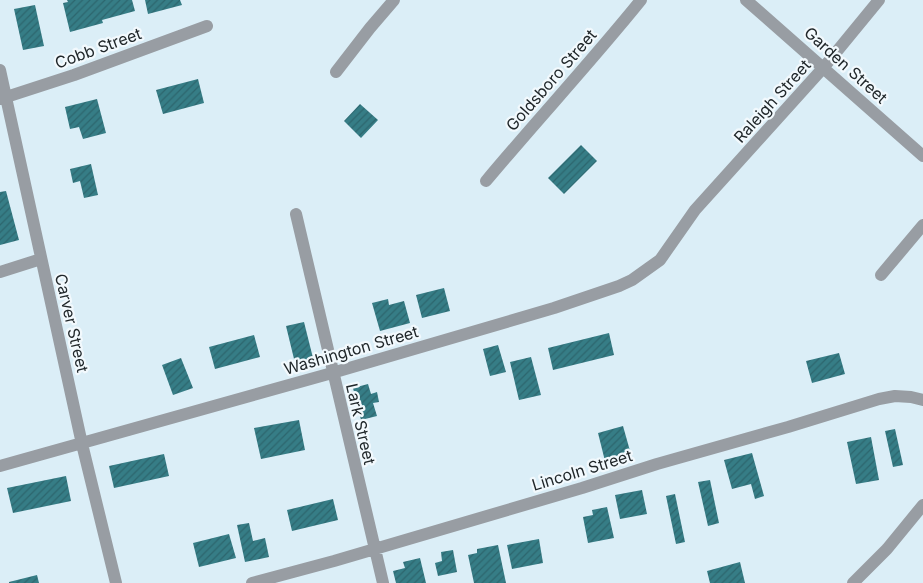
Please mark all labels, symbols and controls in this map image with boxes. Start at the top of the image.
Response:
street label: Garden Street [800,22,892,108]
street label: Cobb Street [52,23,144,73]
street label: Goldsboro Street [501,25,601,135]
street label: Raleigh Street [729,55,815,147]
street label: Carver Street [51,272,93,374]
street label: Washington Street [282,321,420,379]
street label: Lark Street [342,381,380,467]
street label: Lincoln Street [529,445,635,495]

